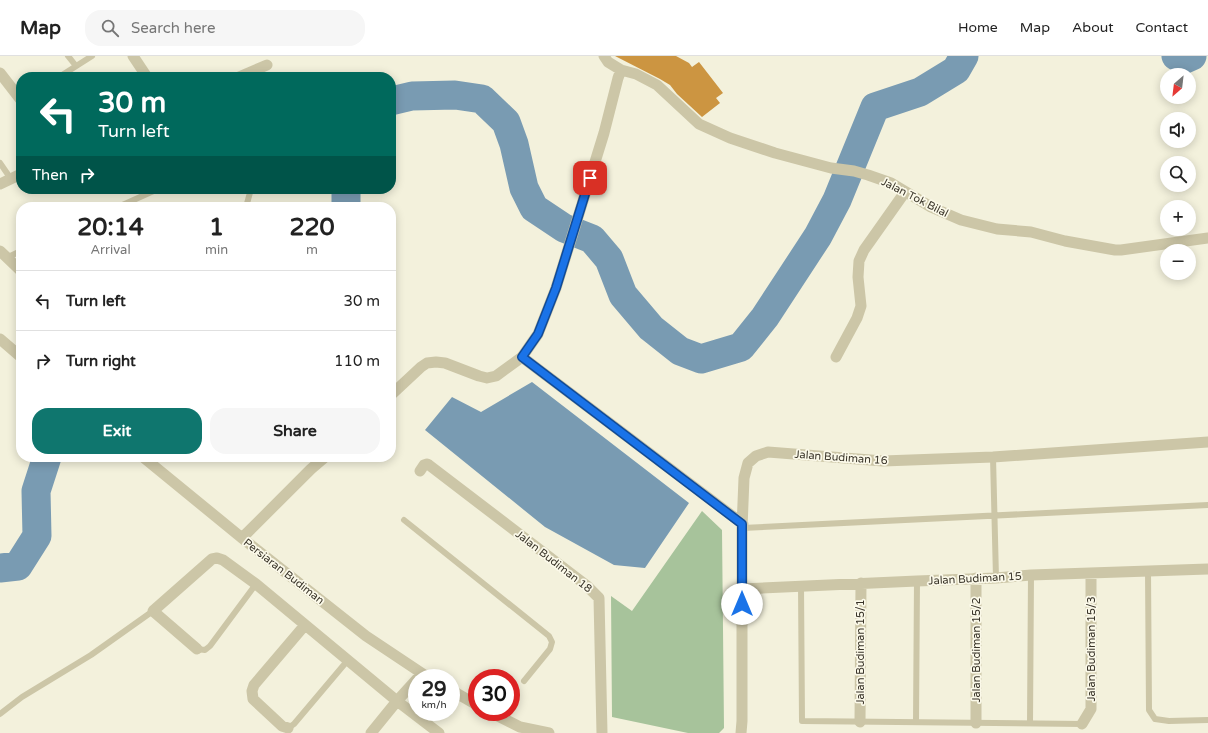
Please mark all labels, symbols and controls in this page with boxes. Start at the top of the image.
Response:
search box [85,10,365,46]
text: Map [20,17,61,39]
icon: search [99,17,121,39]
text: Search here [131,19,215,37]
text: Home [958,19,998,36]
text: Map [1020,19,1050,36]
text: About [1072,19,1114,36]
text: Contact [1136,19,1188,36]
north arrow [1160,68,1196,104]
map controls [1160,68,1196,280]
text: 30 m [98,86,166,120]
icon: left [32,88,84,140]
button: sound [1160,112,1196,148]
text: Turn left [98,120,170,142]
button: search [1160,156,1196,192]
pin [573,161,607,195]
icon: right [76,164,98,186]
text: Then [32,166,68,184]
icon: arrive [579,167,601,189]
street label: Jalan Tok Bilal [879,175,950,220]
button: + [1160,200,1196,236]
text: 20:14 [77,213,144,242]
text: 1 [209,213,224,242]
text: 220 [289,213,335,242]
text: Arrival [90,242,131,258]
text: min [205,242,228,258]
text: m [306,242,318,258]
button: − [1160,244,1196,280]
icon: left [32,290,54,312]
text: Turn left [66,292,126,310]
text: 30 m [343,292,380,310]
icon: right [32,350,54,372]
text: Turn right [66,352,136,370]
text: 110 m [334,352,380,370]
button: Exit [32,408,202,454]
button: Share [210,408,380,454]
street label: Jalan Budiman 16 [794,448,888,467]
street label: Jalan Budiman 18 [513,528,595,595]
street label: Persiaran Budiman [241,536,327,607]
street label: Jalan Budiman 15 [928,570,1022,587]
position arrow [721,583,763,625]
street label: Jalan Budiman 15/3 [1085,596,1098,702]
street label: Jalan Budiman 15/2 [970,597,983,703]
street label: Jalan Budiman 15/1 [854,599,867,705]
speed limit sign: 30 [468,669,520,721]
text: 29 [421,678,447,702]
text: km/h [421,699,447,711]

